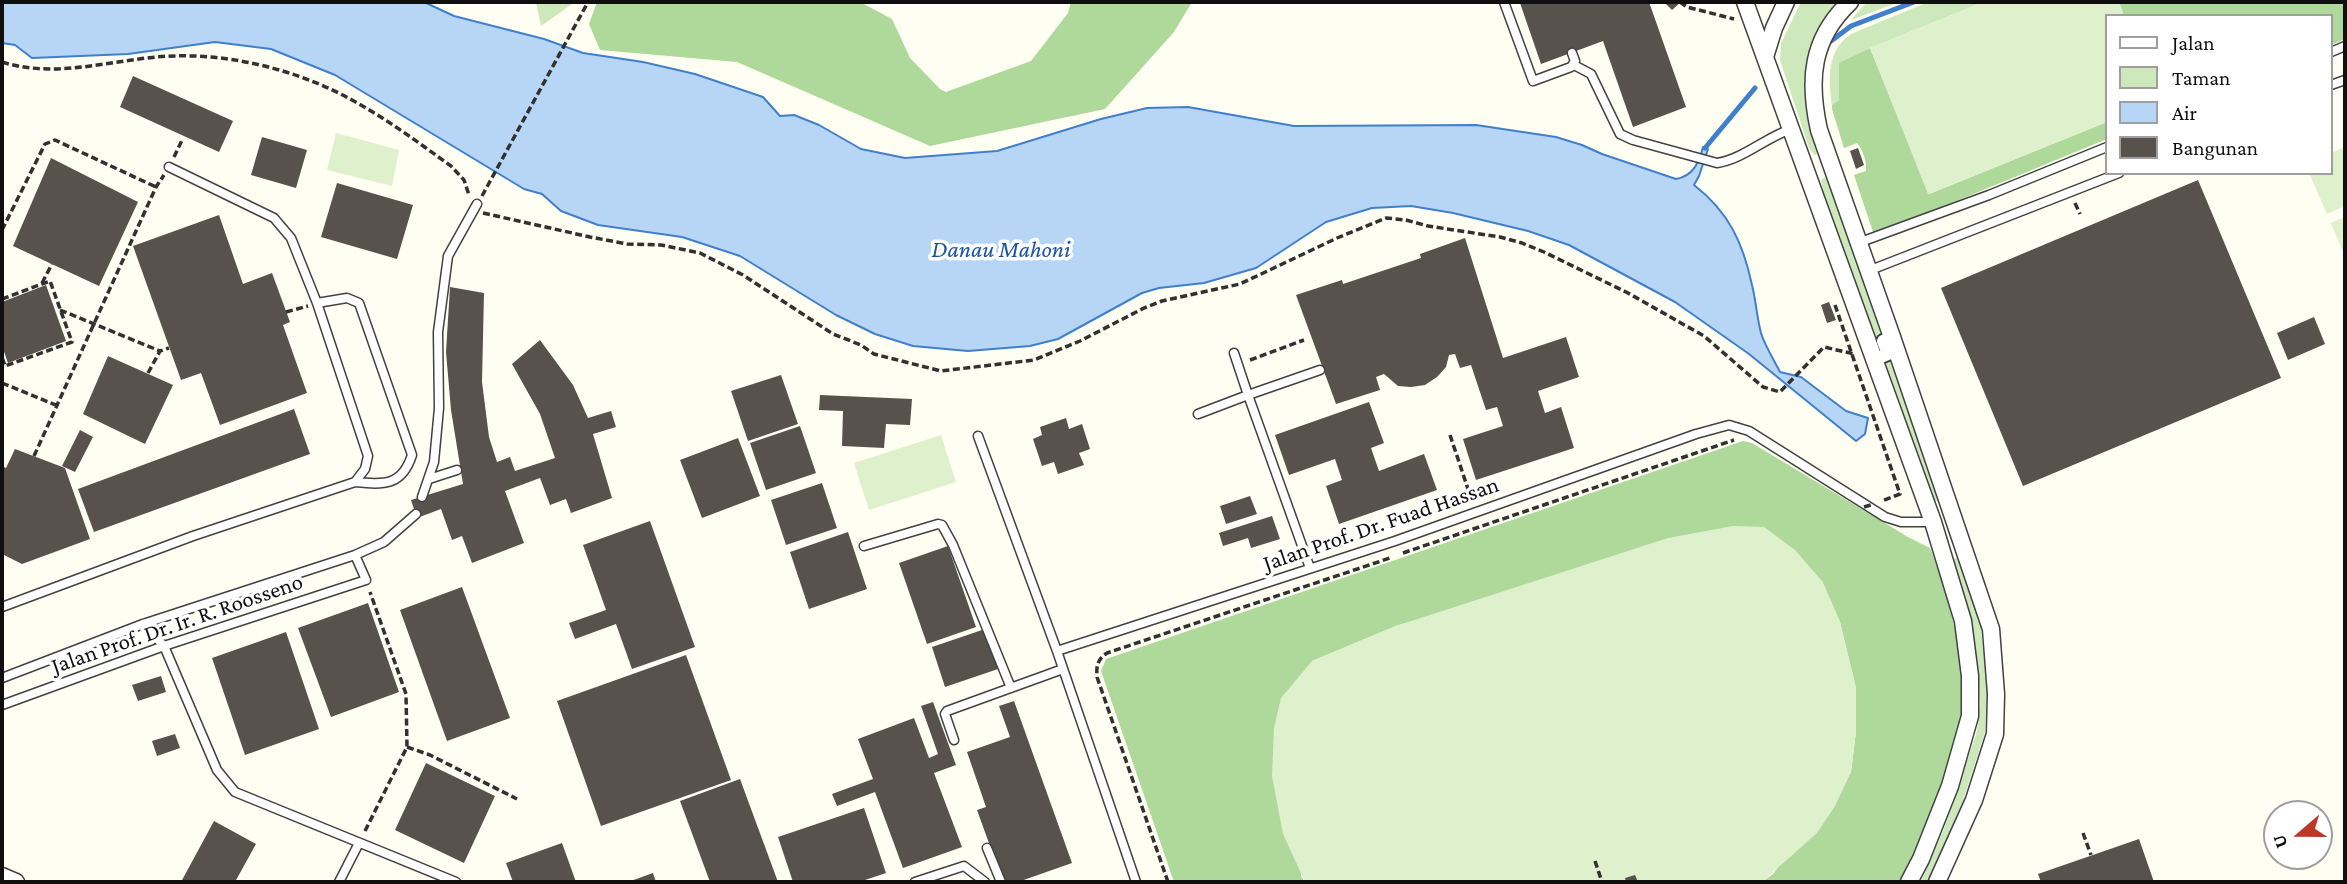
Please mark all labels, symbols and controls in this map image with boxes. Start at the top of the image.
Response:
legend [2106,14,2333,175]
text: Jalan [2172,31,2214,55]
text: Taman [2172,66,2230,90]
text: Air [2172,101,2197,125]
text: Bangunan [2172,136,2258,160]
water label: Danau Mahoni [932,236,1070,264]
street label: Jalan Prof. Dr. Fuad Hassan [1260,471,1502,577]
street label: Jalan Prof. Dr. Ir. R. Roosseno [48,568,306,680]
north arrow [2263,800,2333,870]
text: U [2268,832,2292,851]

